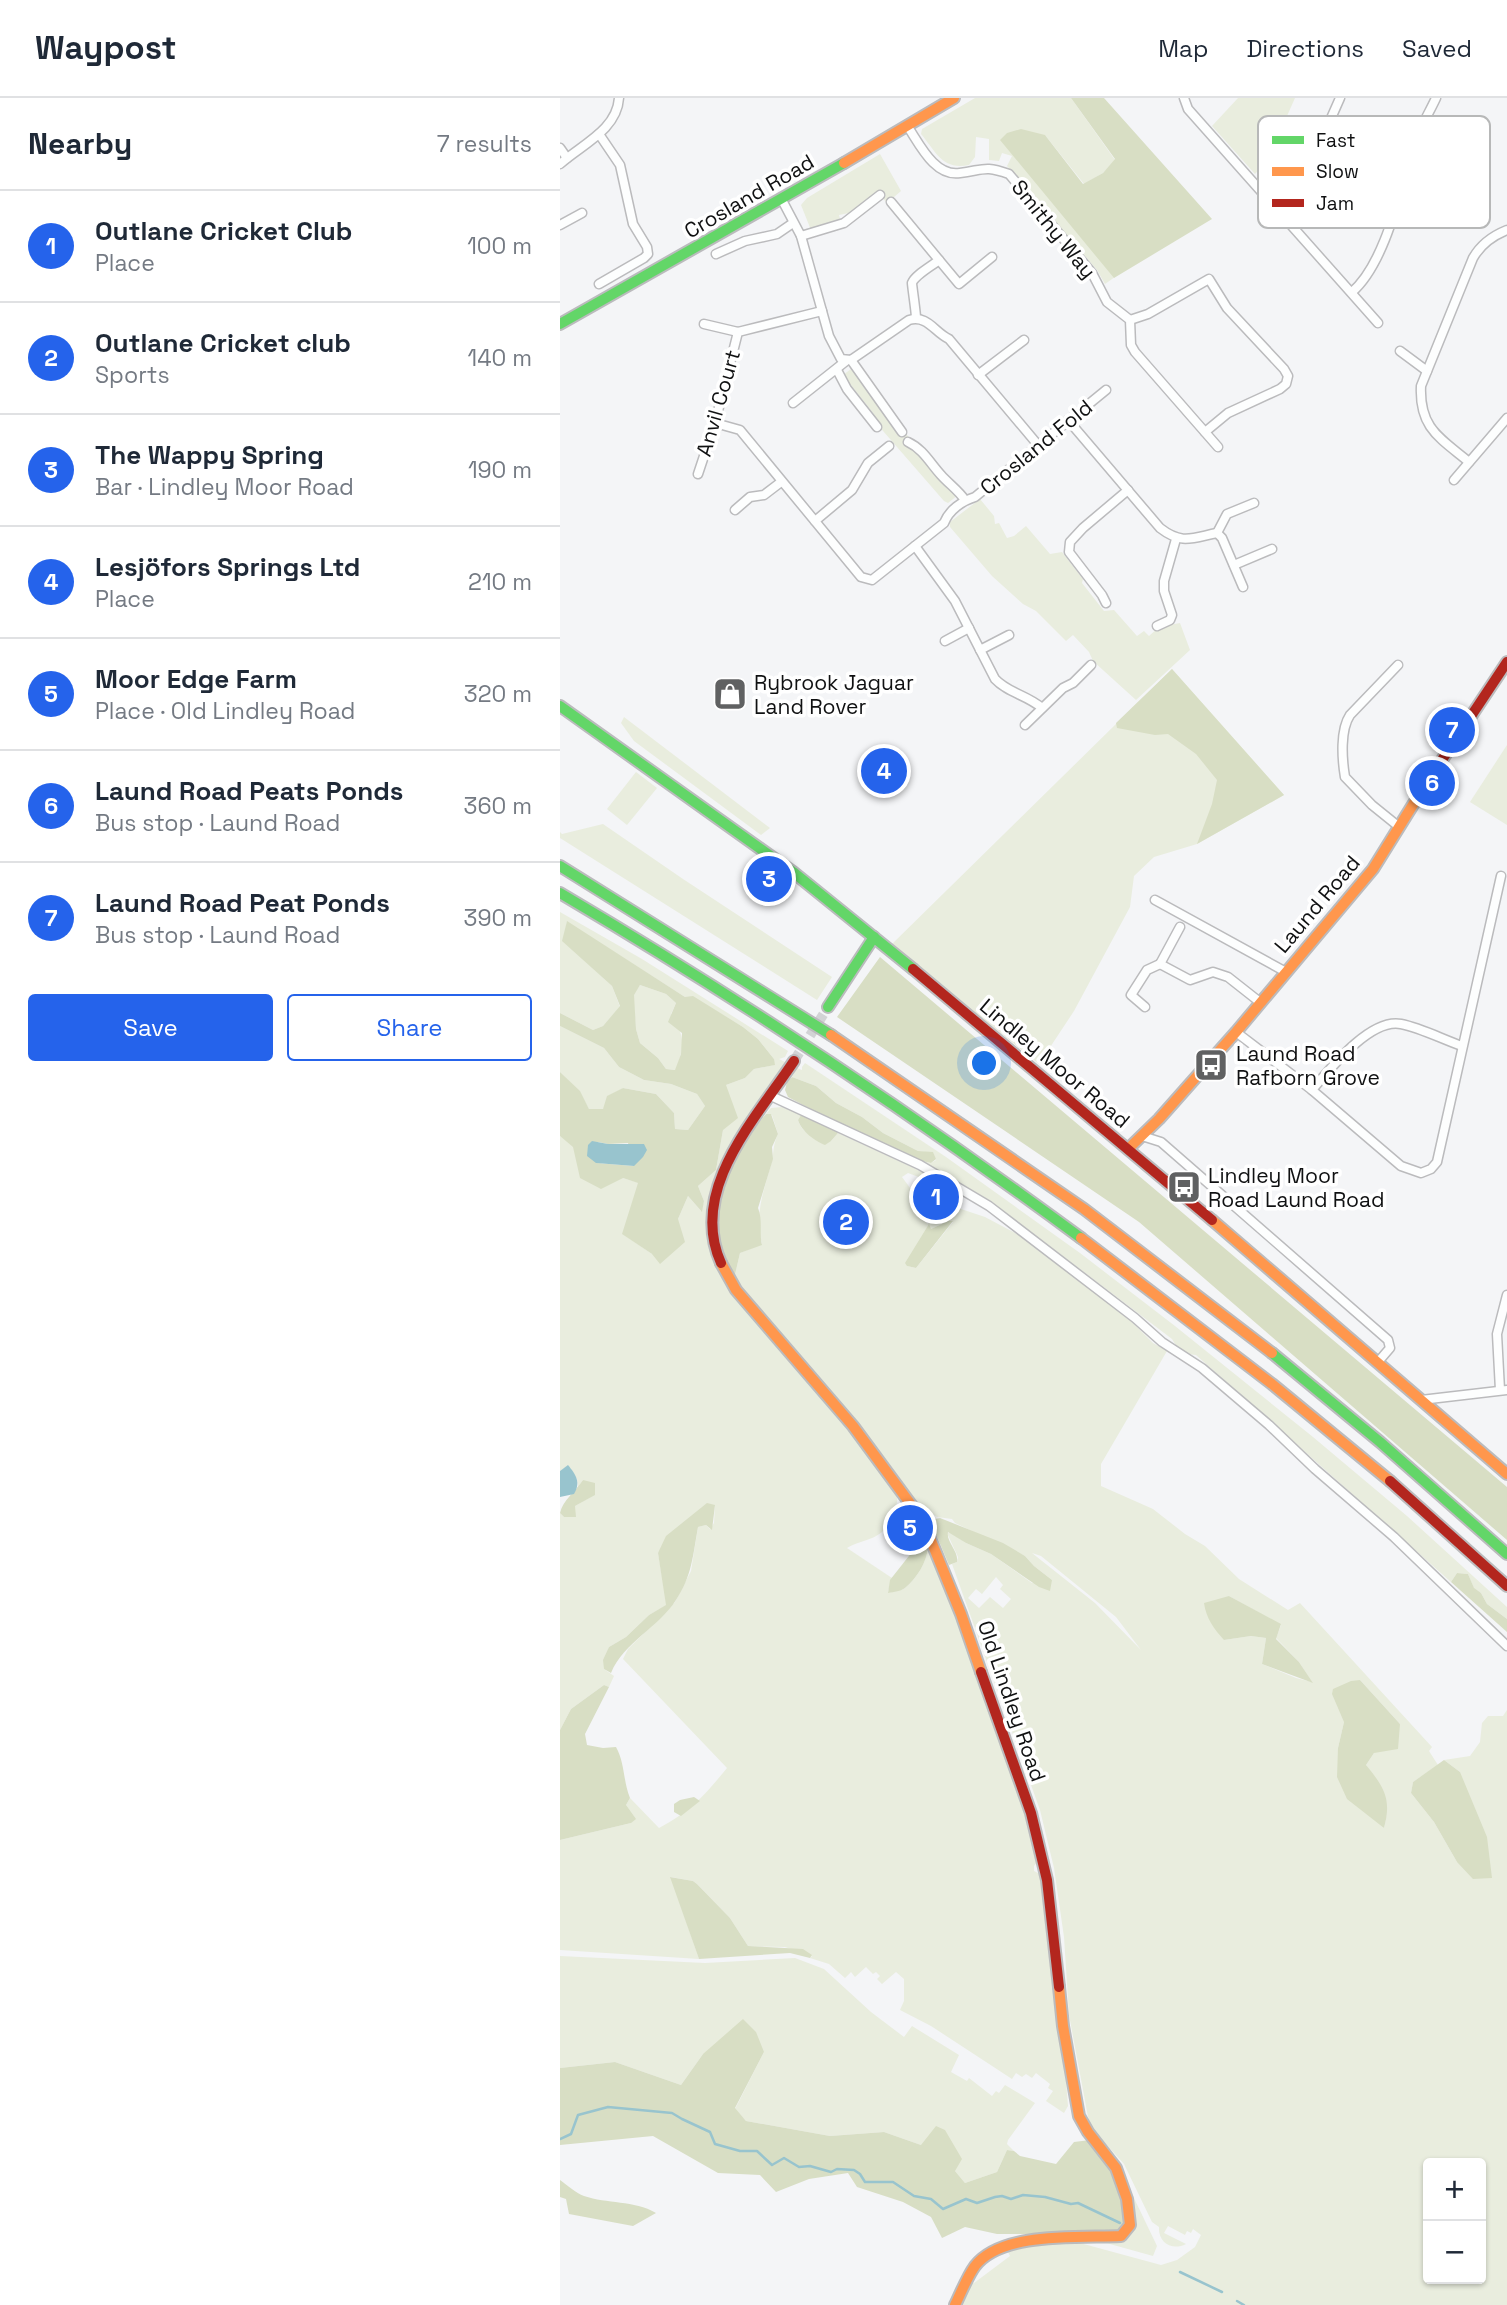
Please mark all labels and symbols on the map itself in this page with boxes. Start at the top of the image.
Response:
legend [1258,116,1490,228]
text: Fast [1316,128,1356,153]
street label: Crosland Road [679,148,819,244]
text: Slow [1316,159,1359,184]
street label: Smithy Way [1006,174,1102,284]
text: Jam [1316,191,1354,216]
street label: Anvil Court [690,347,746,459]
street label: Crosland Fold [974,393,1098,501]
place label: Rybrook Jaguar Land Rover [754,669,914,720]
shop icon: Rybrook Jaguar Land Rover [711,675,749,713]
pin: 7 [1429,704,1475,756]
pin: 4 [861,745,907,797]
pin: 6 [1409,757,1455,809]
street label: Laund Road [1268,850,1366,958]
pin: 3 [746,853,792,905]
street label: Lindley Moor Road [974,992,1136,1134]
place label: Laund Road Rafborn Grove [1236,1040,1380,1091]
your location [967,1046,1001,1080]
bus stop icon: Laund Road Rafborn Grove [1192,1046,1230,1084]
place label: Lindley Moor Road Laund Road [1208,1162,1384,1213]
bus stop icon: Lindley Moor Road Laund Road [1165,1168,1203,1206]
pin: 1 [913,1171,959,1223]
pin: 2 [823,1196,869,1248]
pin: 5 [887,1502,933,1554]
street label: Old Lindley Road [972,1617,1052,1785]

